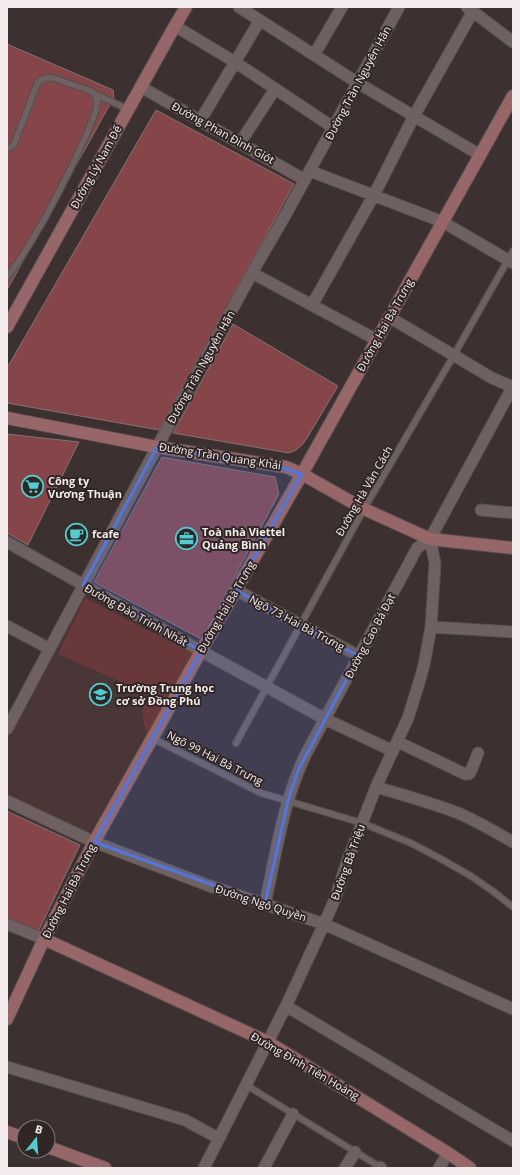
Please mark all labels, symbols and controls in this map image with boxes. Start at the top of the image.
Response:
street label: Đường Trần Nguyên Hãn [321,23,394,142]
street label: Đường Phan Đình Giót [169,98,277,167]
street label: Đường Lý Nam Đế [66,122,125,211]
street label: Đường Hai Bà Trưng [353,276,416,374]
street label: Đường Trần Nguyên Hãn [163,308,238,426]
street label: Đường Trần Quang Khải [158,438,282,473]
street label: Đường Hà Văn Cách [332,443,396,539]
place label: Công ty Vương Thuận [48,473,122,501]
supermarket icon: Công ty Vương Thuận [19,474,45,500]
cafe icon: fcafe [63,521,89,547]
place label: Toà nhà Viettel Quảng Bình [202,524,285,552]
office icon: Toà nhà Viettel Quảng Bình [174,525,200,551]
place label: fcafe [92,526,120,541]
street label: Đường Hai Bà Trưng [193,558,258,656]
street label: Đường Đào Trinh Nhất [82,580,191,649]
street label: Ngõ 73 Hai Bà Trưng [247,591,347,654]
street label: Đường Cao Bá Đạt [341,591,398,681]
place label: Trường Trung học cơ sở Đồng Phú [116,680,214,708]
school or university icon: Trường Trung học cơ sở Đồng Phú [87,681,113,707]
street label: Ngõ 99 Hai Bà Trưng [165,727,266,788]
street label: Đường Bà Triệu [327,822,368,902]
street label: Đường Hai Bà Trưng [38,841,99,941]
street label: Đường Ngô Quyền [214,881,309,924]
street label: Đường Đinh Tiên Hoàng [248,1028,362,1103]
north arrow [16,1119,56,1159]
text: B [33,1121,45,1137]

